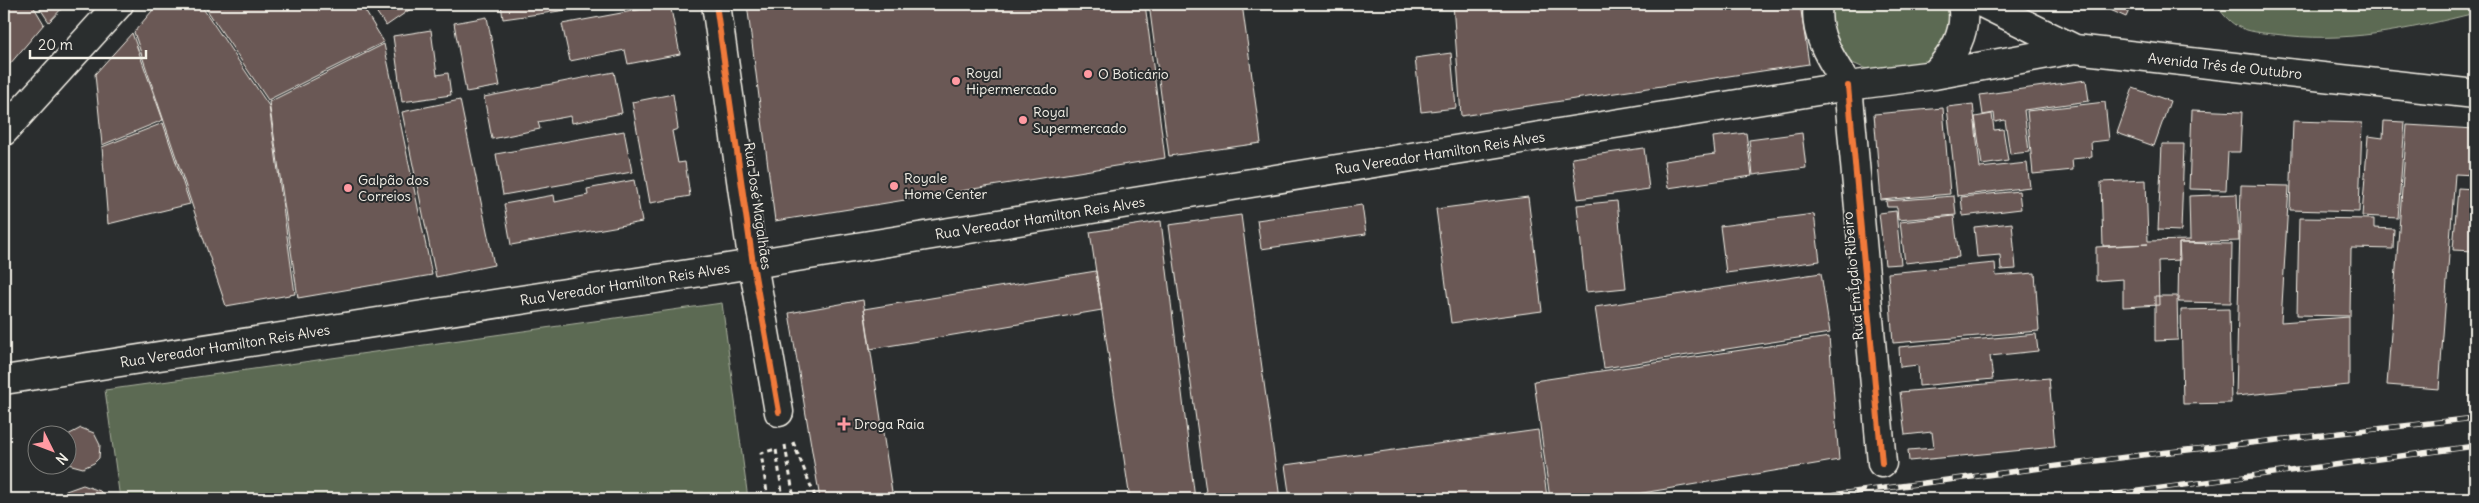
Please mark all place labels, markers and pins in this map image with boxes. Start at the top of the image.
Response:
place label: Royal Hipermercado [966,64,1057,98]
place label: O Boticário [1098,65,1169,83]
marker: O Boticário [1082,68,1094,80]
marker: Royal Hipermercado [950,75,962,87]
place label: Royal Supermercado [1033,103,1127,137]
marker: Royal Supermercado [1017,114,1029,126]
place label: Royale Home Center [904,169,988,203]
place label: Galpão dos Correios [358,171,429,205]
marker: Royale Home Center [888,180,900,192]
marker: Galpão dos Correios [342,182,354,194]
place label: Droga Raia [854,415,924,433]
marker: Droga Raia [838,418,850,430]

